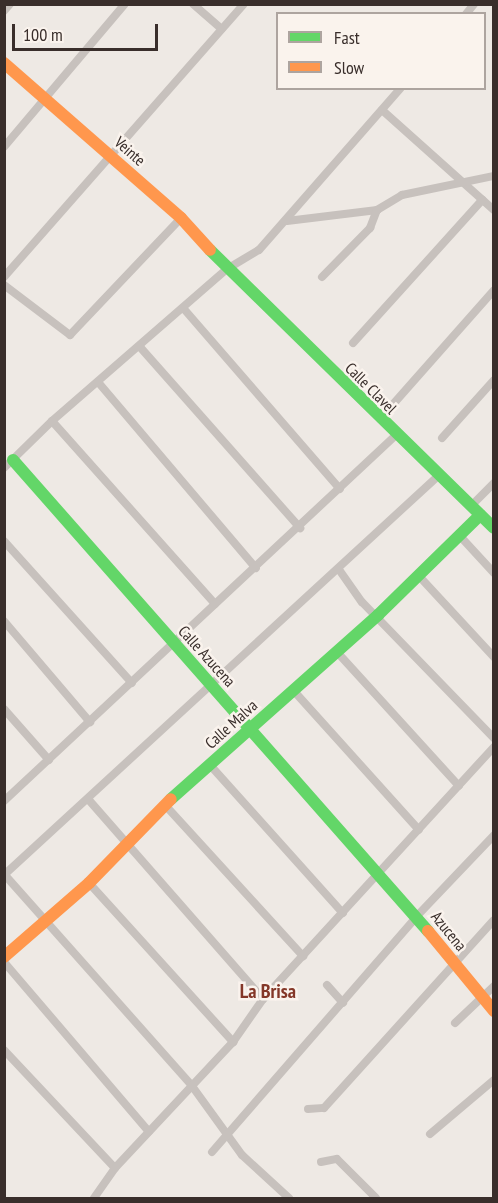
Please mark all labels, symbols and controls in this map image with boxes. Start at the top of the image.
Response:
scale bar [15,12,160,50]
legend [276,12,486,90]
text: 100 m [23,23,63,46]
text: Fast [334,26,360,49]
text: Slow [334,56,364,79]
street label: Veinte [111,132,149,170]
street label: Calle Clavel [341,358,401,418]
street label: Calle Azucena [174,621,240,691]
street label: Calle Malva [201,695,261,753]
street label: Azucena [427,907,471,955]
district label: La Brisa [240,979,296,1003]

